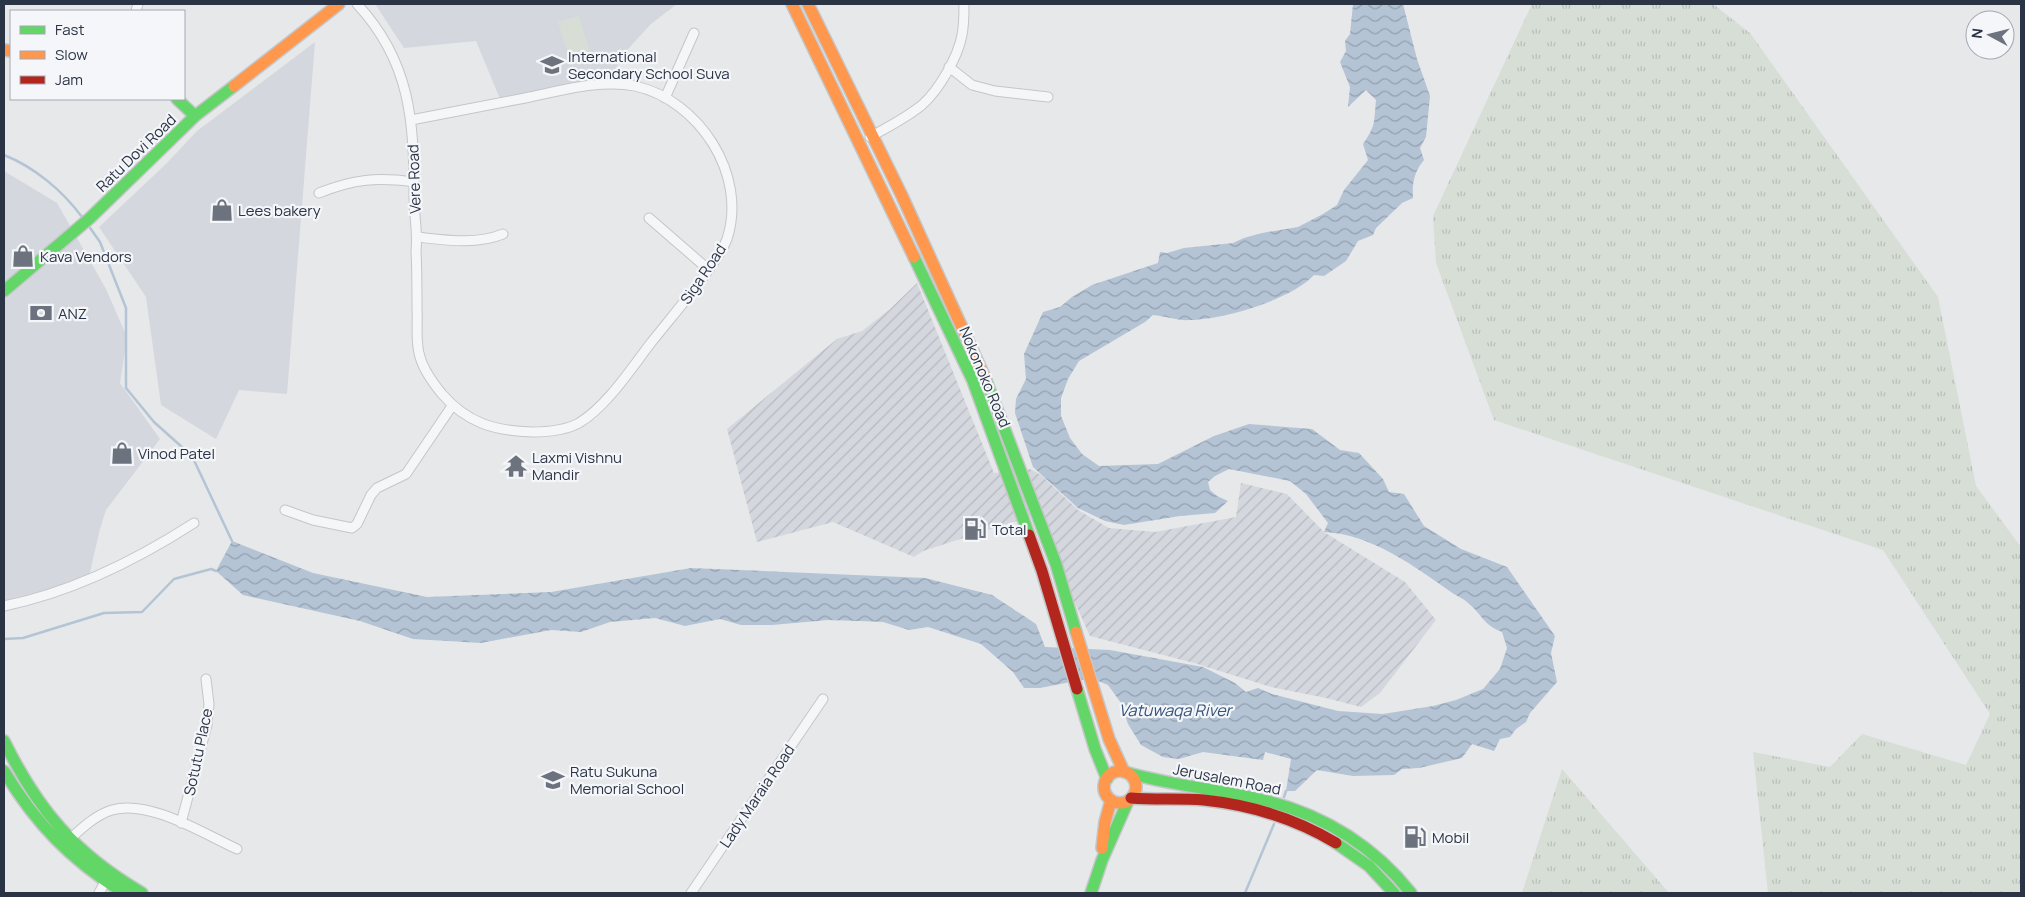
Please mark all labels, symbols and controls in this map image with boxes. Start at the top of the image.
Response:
legend [10,10,185,100]
north arrow [1965,10,2015,60]
text: Fast [55,19,84,40]
text: N [1967,27,1987,40]
text: Slow [55,44,88,65]
place label: International Secondary School Suva [568,46,730,84]
school or university icon: International Secondary School Suva [539,52,565,78]
text: Jam [55,69,83,90]
street label: Ratu Dovi Road [91,109,181,197]
street label: Vere Road [402,144,426,214]
shop icon: Lees bakery [209,197,235,223]
place label: Lees bakery [238,200,321,221]
street label: Siga Road [675,240,731,308]
shop icon: Kava Vendors [10,243,36,269]
place label: Kava Vendors [40,246,132,267]
bank icon: ANZ [28,300,54,326]
place label: ANZ [58,303,87,324]
street label: Nokonoko Road [954,323,1016,431]
shop icon: Vinod Patel [109,440,135,466]
place label: Vinod Patel [138,443,215,464]
place label: Laxmi Vishnu Mandir [532,447,622,485]
temple icon: Laxmi Vishnu Mandir [503,453,529,479]
fuel station icon: Total [962,516,988,542]
place label: Total [992,519,1026,540]
water label: Vatuwaqa River [1119,699,1234,721]
street label: Sotutu Place [179,706,218,798]
street label: Lady Maraia Road [715,740,799,852]
street label: Jerusalem Road [1171,758,1283,800]
place label: Ratu Sukuna Memorial School [570,761,684,799]
school or university icon: Ratu Sukuna Memorial School [540,767,566,793]
fuel station icon: Mobil [1402,824,1428,850]
place label: Mobil [1432,827,1469,848]

